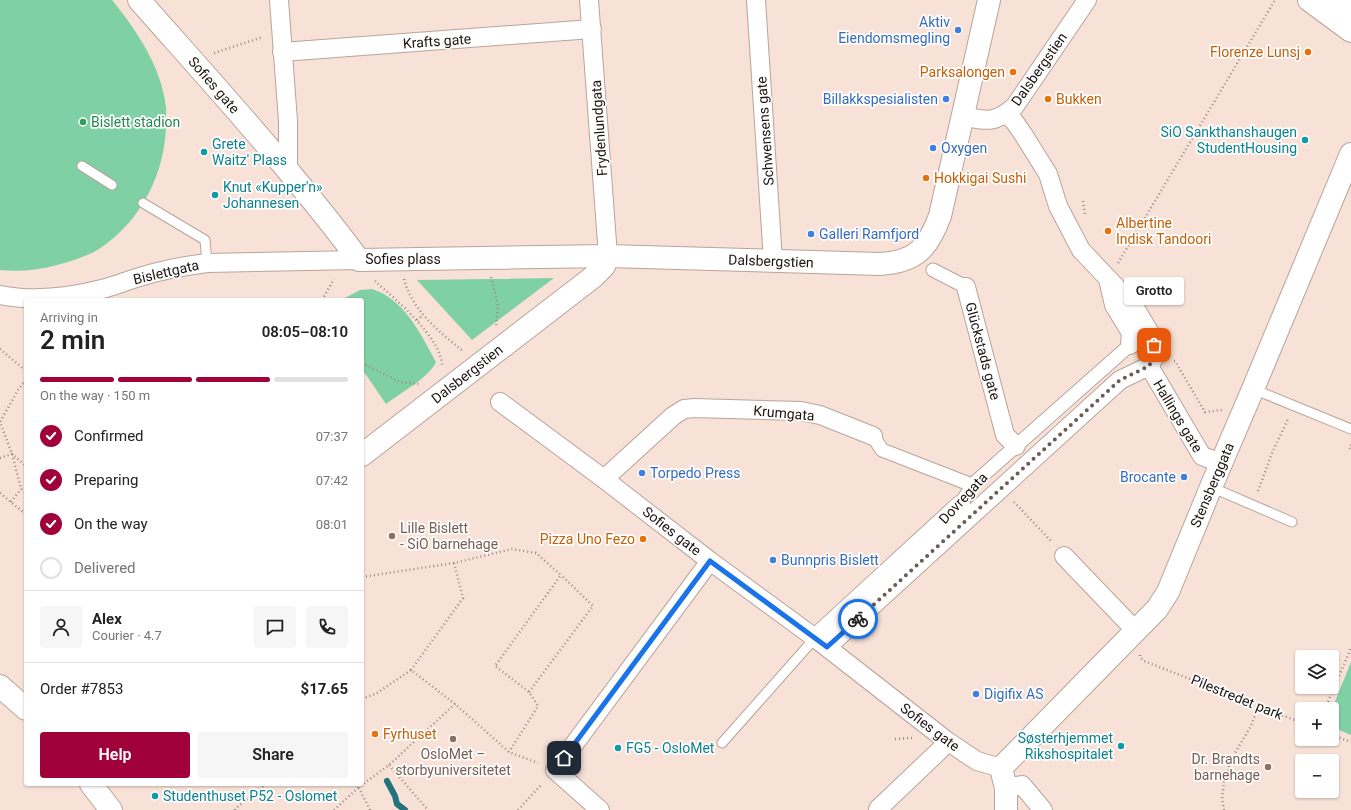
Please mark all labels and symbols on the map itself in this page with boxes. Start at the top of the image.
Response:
place label: Aktiv Eiendomsmegling [838,14,950,46]
marker: Aktiv Eiendomsmegling [953,25,963,35]
street label: Dalsbergstien [1008,29,1070,109]
street label: Krafts gate [402,31,472,51]
place label: Florenze Lunsj [1210,44,1300,60]
marker: Florenze Lunsj [1303,47,1313,57]
street label: Sofies gate [185,53,243,117]
place label: Parksalongen [920,64,1005,80]
marker: Parksalongen [1008,67,1018,77]
street label: Schwensens gate [753,76,777,186]
street label: Frydenlundgata [588,79,610,177]
place label: Billakkspesialisten [823,91,938,107]
place label: Bukken [1056,91,1102,107]
marker: Billakkspesialisten [941,94,951,104]
marker: Bukken [1043,94,1053,104]
place label: Bislett stadion [91,114,180,130]
marker: Bislett stadion [78,117,88,127]
place label: SiO Sankthanshaugen StudentHousing [1161,124,1297,156]
marker: SiO Sankthanshaugen StudentHousing [1300,135,1310,145]
place label: Grete Waitz' Plass [212,136,287,168]
place label: Oxygen [941,140,987,156]
marker: Oxygen [928,143,938,153]
marker: Grete Waitz' Plass [199,147,209,157]
place label: Hokkigai Sushi [934,170,1026,186]
marker: Hokkigai Sushi [921,173,931,183]
place label: Knut «Kupper'n» Johannesen [223,179,323,211]
marker: Knut «Kupper'n» Johannesen [210,190,220,200]
place label: Albertine Indisk Tandoori [1116,215,1211,247]
place label: Galleri Ramfjord [819,226,919,242]
marker: Albertine Indisk Tandoori [1103,226,1113,236]
marker: Galleri Ramfjord [806,229,816,239]
street label: Sofies plass [365,251,441,267]
street label: Dalsbergstien [728,252,814,270]
street label: Bislettgata [132,257,200,287]
callout: Grotto [1124,277,1184,305]
street label: Glückstads gate [962,300,1004,402]
pin [1137,328,1171,362]
street label: Dalsbergstien [428,341,506,407]
street label: Hallings gate [1150,377,1206,455]
street label: Krumgata [753,402,815,424]
street label: Stensberggata [1187,440,1237,530]
place label: Torpedo Press [650,465,740,481]
marker: Torpedo Press [637,468,647,478]
street label: Dovregata [935,469,991,527]
place label: Brocante [1120,469,1176,485]
marker: Brocante [1179,472,1189,482]
street label: Sofies gate [640,503,704,559]
place label: Lille Bislett - SiO barnehage [400,520,498,552]
marker: Lille Bislett - SiO barnehage [387,531,397,541]
place label: Pizza Uno Fezo [540,531,635,547]
marker: Pizza Uno Fezo [638,534,648,544]
place label: Bunnpris Bislett [781,552,879,568]
marker: Bunnpris Bislett [768,555,778,565]
courier [838,599,878,639]
street label: Pilestredet park [1189,671,1286,723]
place label: Digifix AS [984,686,1043,702]
marker: Digifix AS [971,689,981,699]
street label: Sofies gate [897,700,963,754]
place label: Fyrhuset [383,726,437,742]
marker: Fyrhuset [370,729,380,739]
place label: Søsterhjemmet Rikshospitalet [1018,730,1113,762]
marker: OsloMet – storbyuniversitetet [448,734,458,744]
place label: FG5 - OsloMet [626,740,715,756]
pin [547,741,581,775]
marker: Søsterhjemmet Rikshospitalet [1116,741,1126,751]
marker: FG5 - OsloMet [613,743,623,753]
place label: OsloMet – storbyuniversitetet [395,746,511,778]
place label: Dr. Brandts barnehage [1192,751,1260,783]
marker: Dr. Brandts barnehage [1263,762,1273,772]
place label: Studenthuset P52 - Oslomet [163,788,338,804]
marker: Studenthuset P52 - Oslomet [150,791,160,801]

